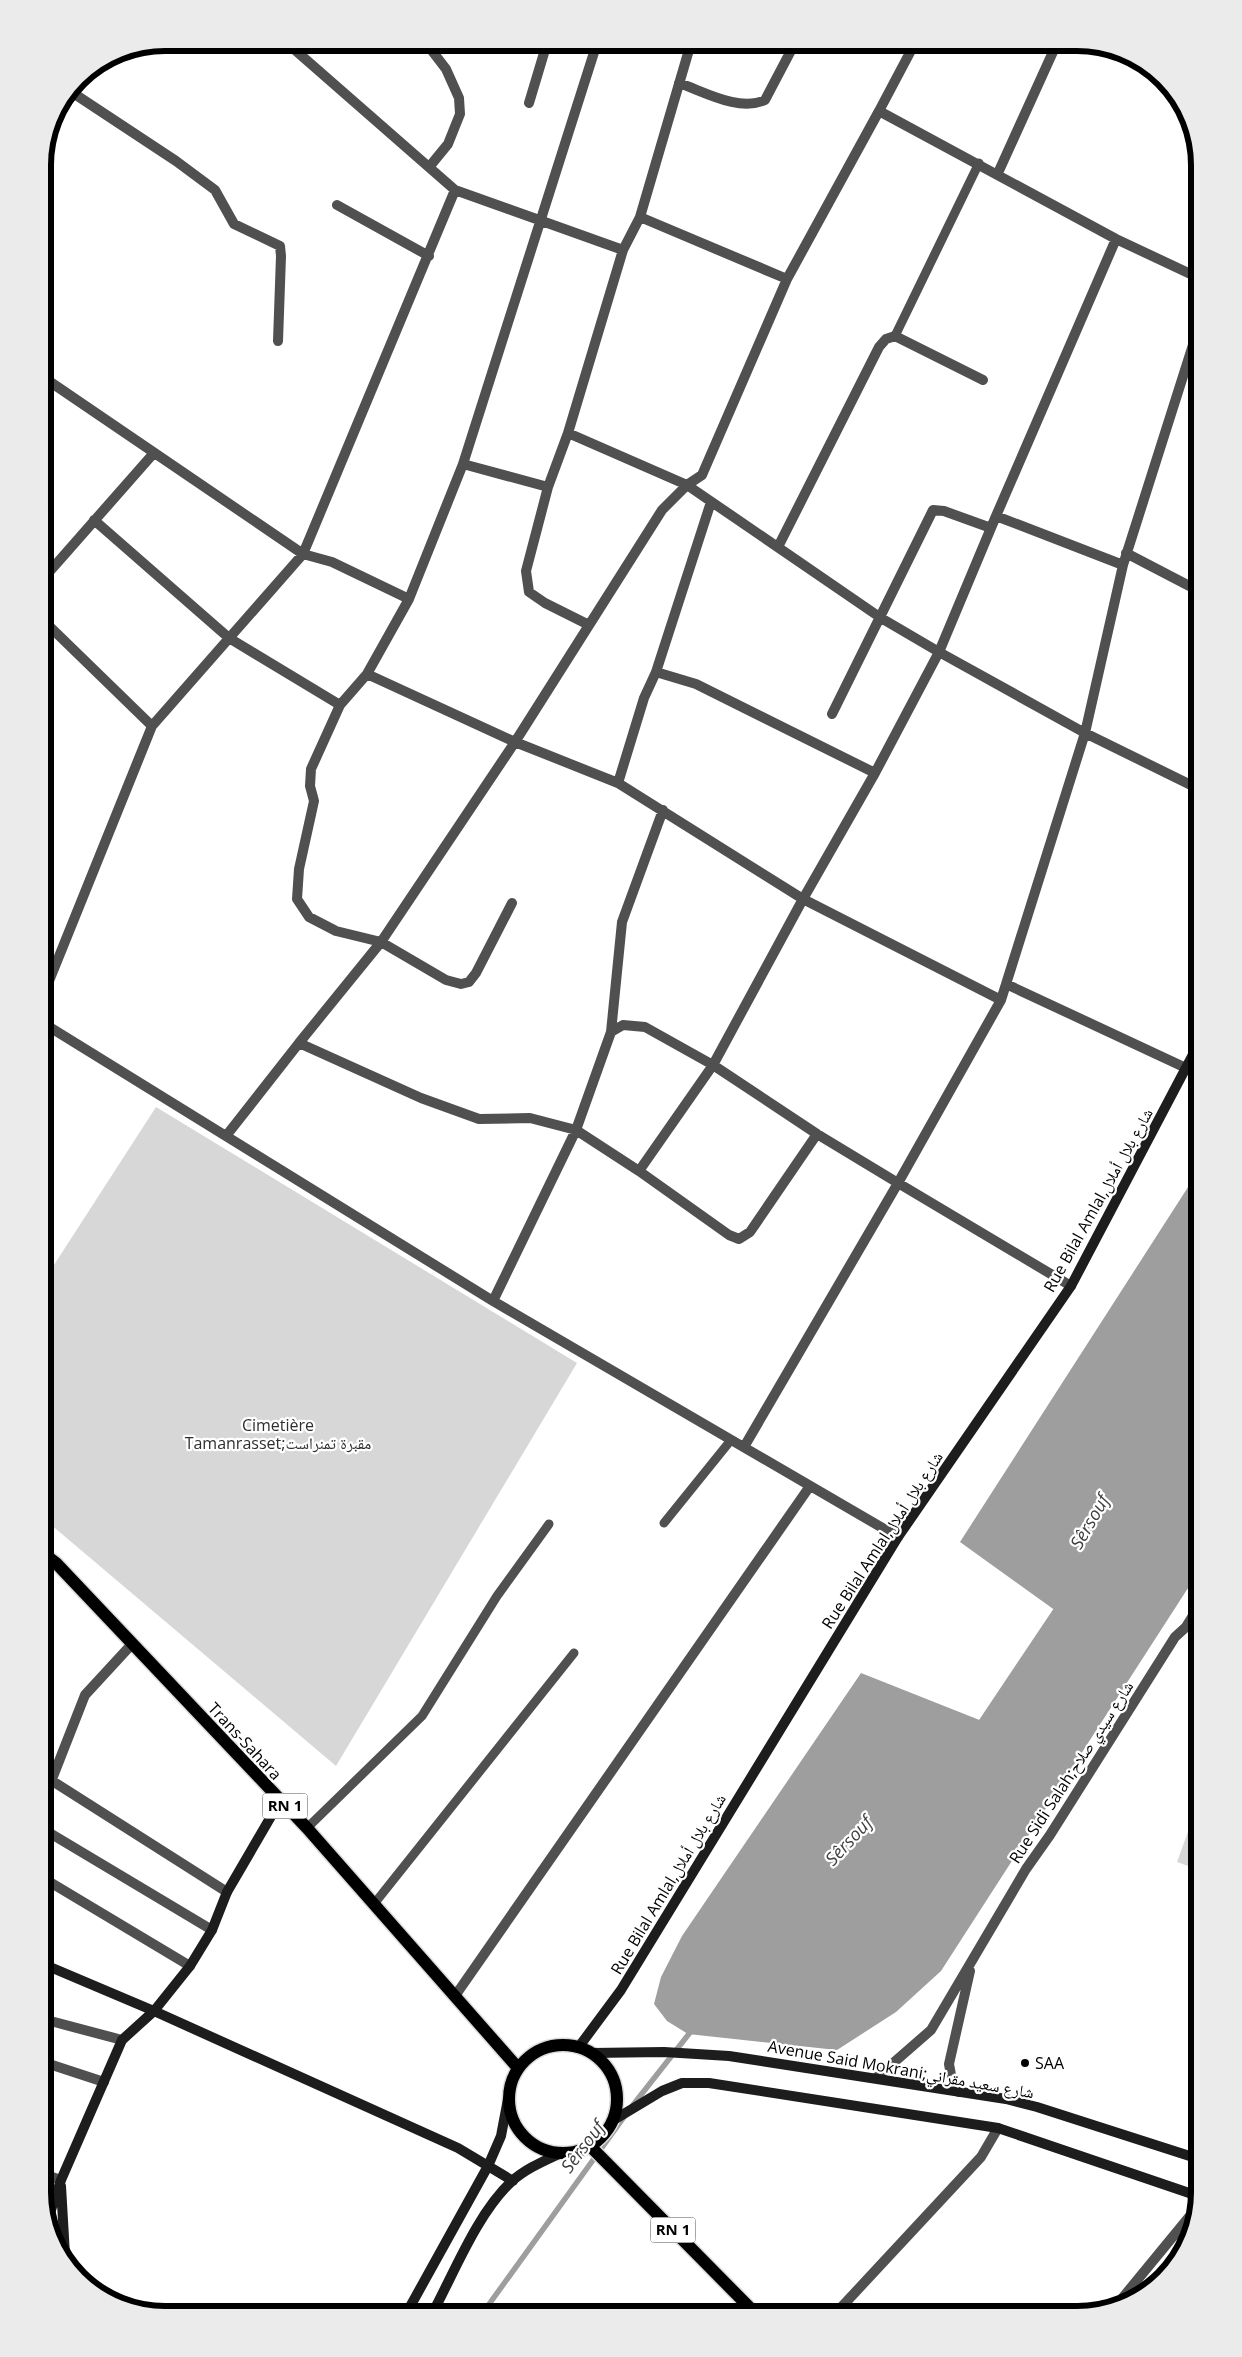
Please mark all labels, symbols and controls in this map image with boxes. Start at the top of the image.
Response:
street label: Rue Bilal Amlal,شارع بلال أملال [1038,1104,1158,1296]
park label: Cimetière Tamanrasset;مقبرة تمنراست [185,1414,371,1454]
street label: Rue Bilal Amlal,شارع بلال أملال [816,1447,948,1633]
water label: Sêrsouf [1064,1488,1115,1553]
street label: Rue Sidi Salah;شارع سيدي صلاح [1004,1677,1140,1869]
street label: Trans-Sahara [203,1697,287,1785]
street label: Rue Bilal Amlal,شارع بلال أملال [605,1790,731,1978]
road number: RN 1 [262,1794,308,1818]
water label: Sêrsouf [819,1809,879,1870]
street label: Avenue Said Mokrani;شارع سعيد مقراني [766,2035,1036,2105]
place label: SAA [1035,2052,1065,2074]
marker: SAA [1019,2057,1031,2069]
water label: Sêrsouf [555,2114,611,2177]
road number: RN 1 [650,2218,696,2242]

